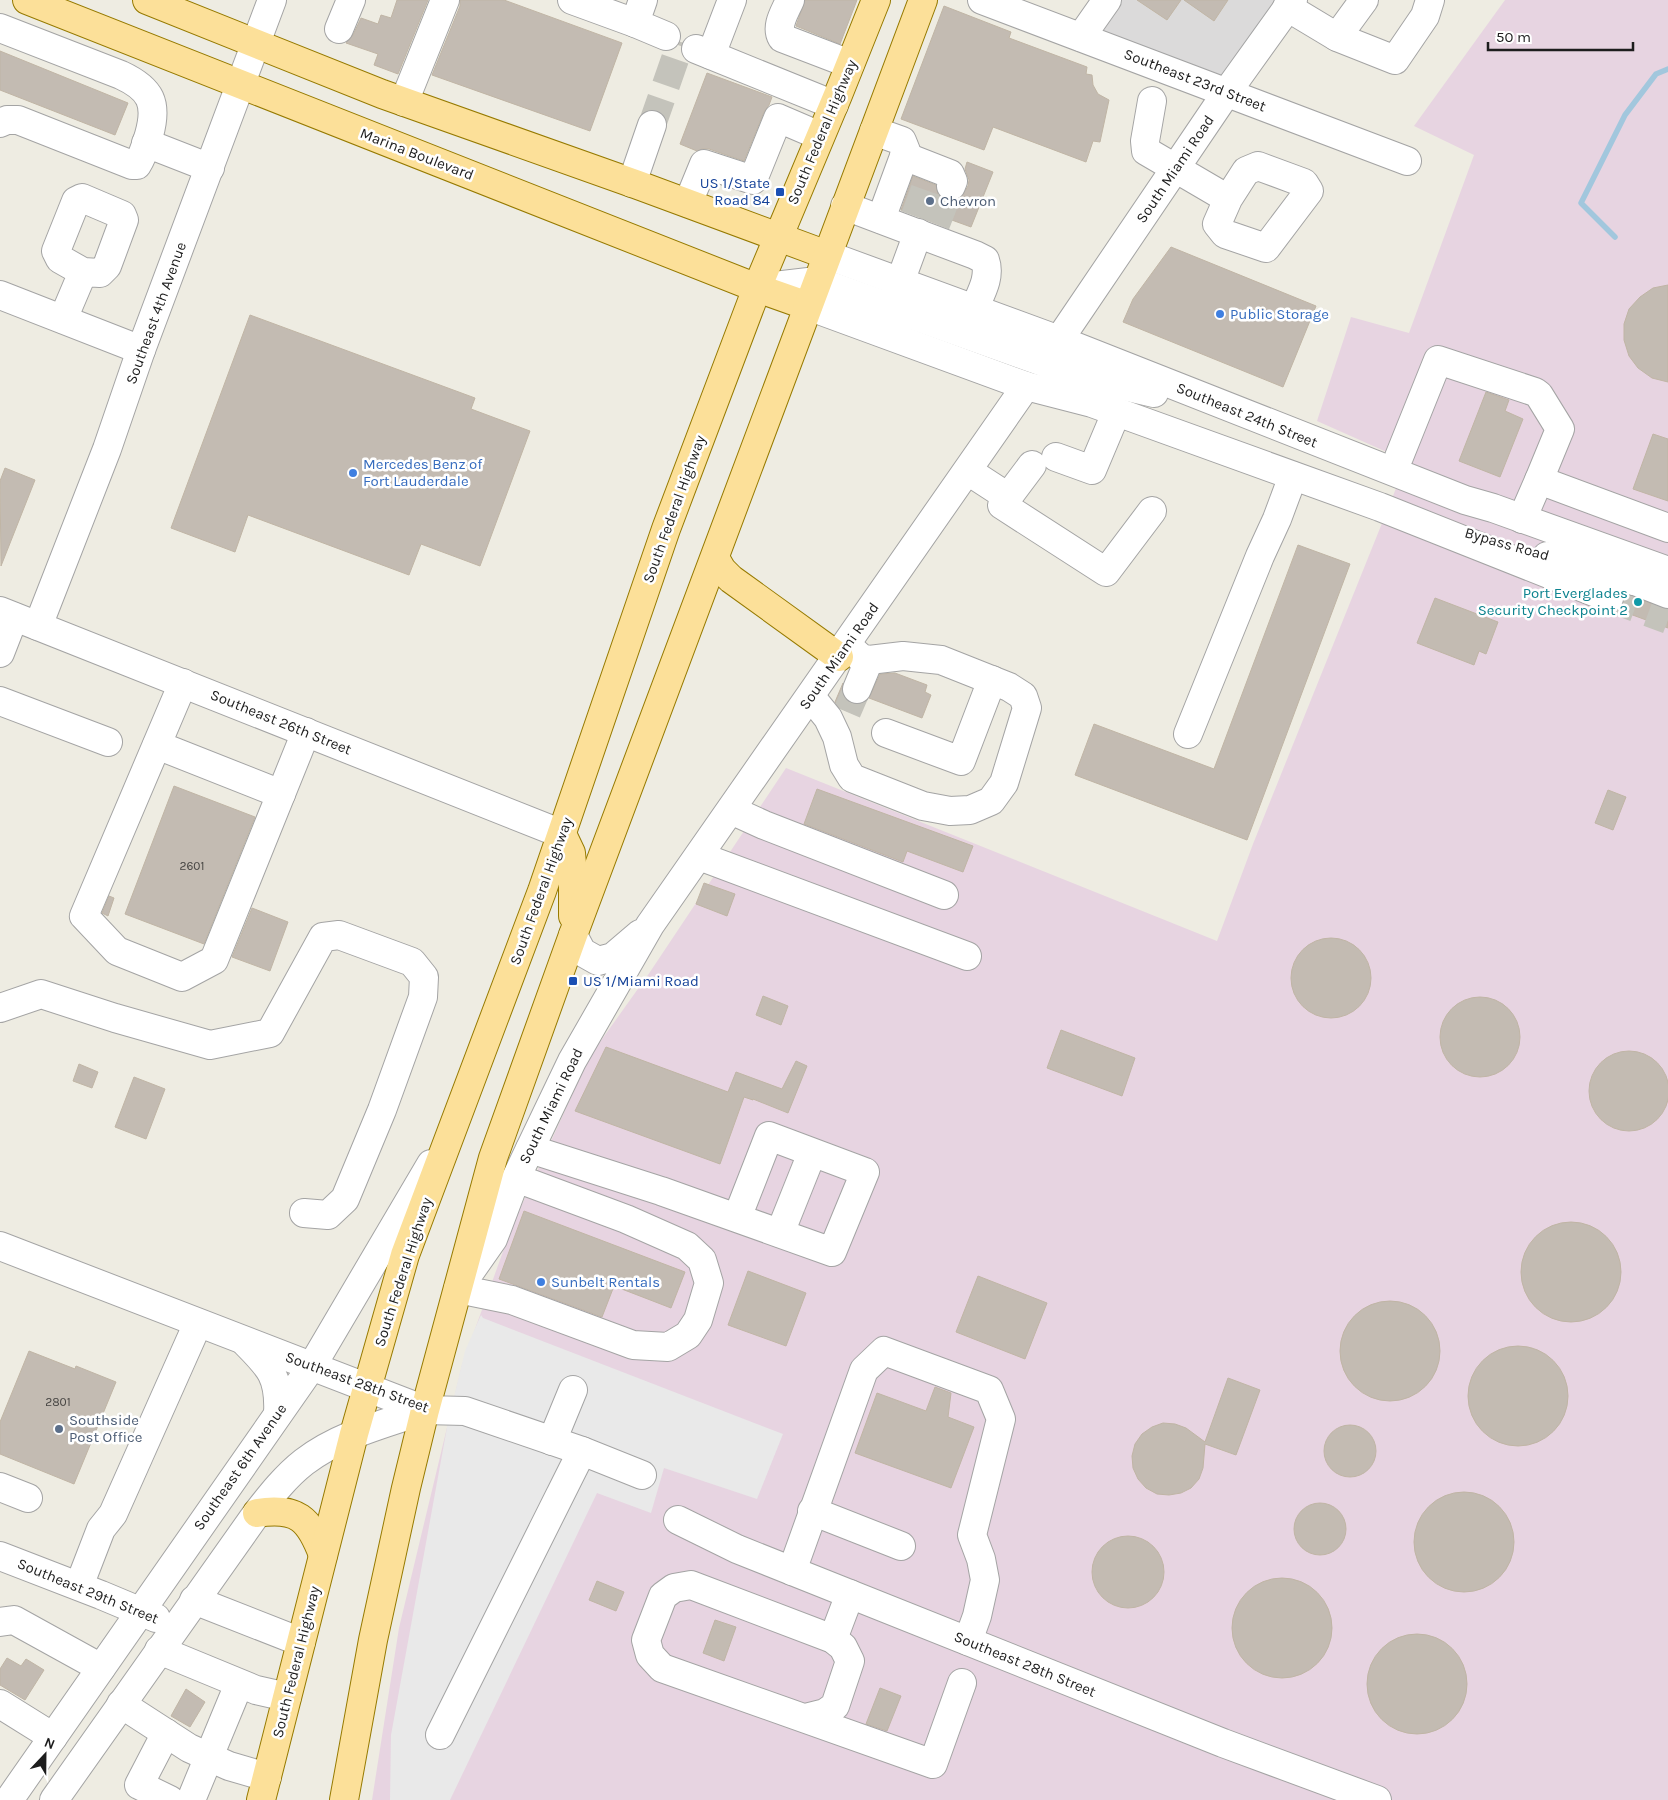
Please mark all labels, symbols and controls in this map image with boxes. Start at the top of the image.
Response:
scale bar [1488,20,1633,52]
text: 50 m [1496,28,1531,46]
street label: Southeast 23rd Street [1121,45,1269,116]
street label: South Federal Highway [783,57,861,207]
street label: South Miami Road [1132,111,1218,227]
street label: Marina Boulevard [358,124,476,184]
place label: US 1/State Road 84 [700,174,771,209]
marker: US 1/State Road 84 [774,186,786,198]
place label: Chevron [940,192,996,210]
marker: Chevron [924,195,936,207]
street label: Southeast 4th Avenue [122,239,190,387]
place label: Public Storage [1230,305,1329,323]
marker: Public Storage [1214,308,1226,320]
street label: Southeast 24th Street [1174,378,1321,452]
street label: South Federal Highway [639,433,709,585]
place label: Mercedes Benz of Fort Lauderdale [363,455,483,490]
marker: Mercedes Benz of Fort Lauderdale [347,467,359,479]
street label: Bypass Road [1463,523,1551,565]
place label: Port Everglades Security Checkpoint 2 [1478,584,1628,619]
marker: Port Everglades Security Checkpoint 2 [1632,596,1644,608]
street label: South Miami Road [795,599,883,713]
street label: Southeast 26th Street [208,685,355,759]
street label: South Federal Highway [506,815,576,967]
house number: 2601 [180,859,204,873]
place label: US 1/Miami Road [583,972,699,990]
marker: US 1/Miami Road [567,975,579,987]
street label: South Miami Road [515,1045,587,1167]
street label: South Federal Highway [370,1195,436,1349]
place label: Sunbelt Rentals [551,1273,660,1291]
marker: Sunbelt Rentals [535,1276,547,1288]
street label: Southeast 28th Street [283,1348,432,1416]
house number: 2801 [45,1395,71,1409]
street label: Southeast 6th Avenue [190,1400,290,1534]
place label: Southside Post Office [69,1411,142,1446]
marker: Southside Post Office [53,1423,65,1435]
street label: Southeast 29th Street [15,1554,162,1628]
street label: South Federal Highway [268,1584,324,1740]
street label: Southeast 28th Street [951,1627,1099,1701]
north arrow [20,1730,70,1780]
text: N [42,1734,58,1753]

